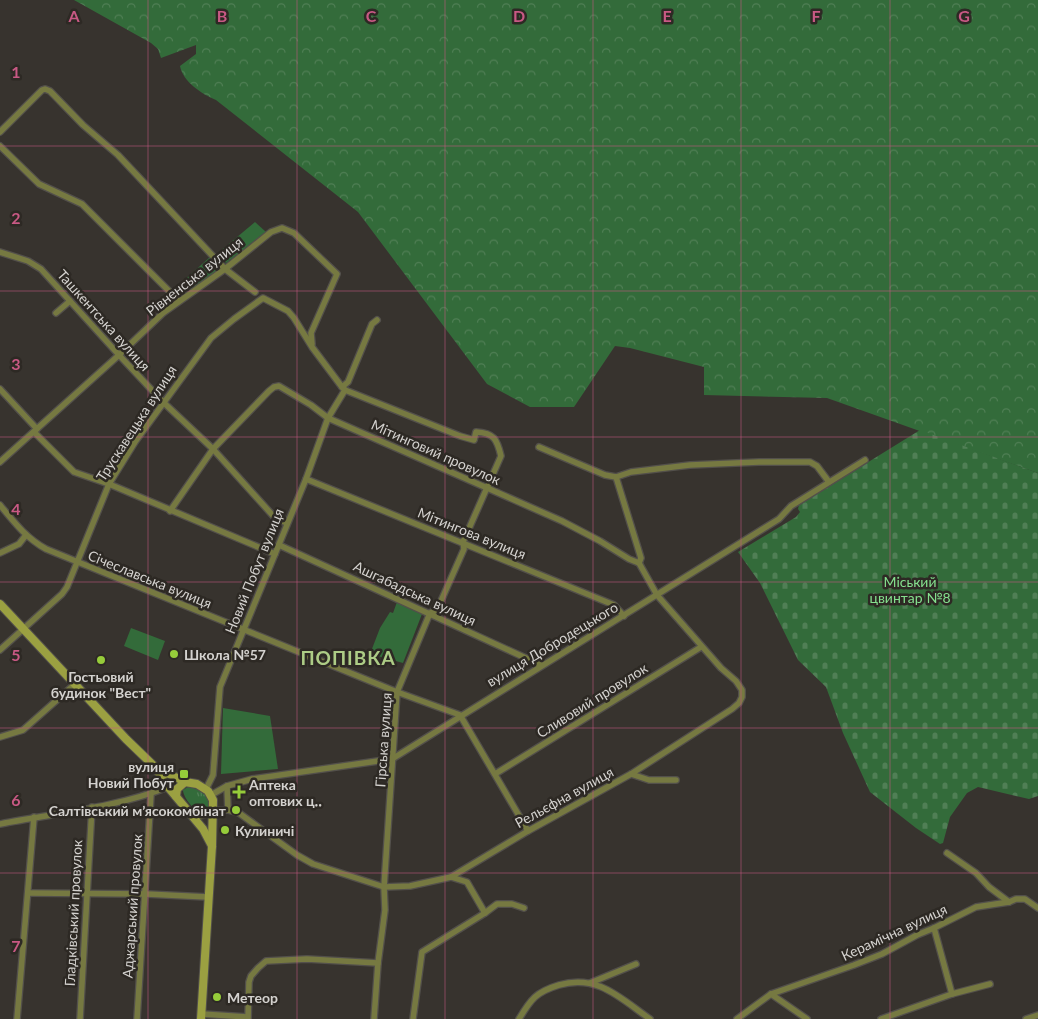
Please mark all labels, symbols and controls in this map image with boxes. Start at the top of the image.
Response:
text: A [67,6,80,25]
text: B [217,6,227,25]
text: C [366,6,377,25]
text: D [513,6,525,25]
text: E [662,6,672,25]
text: F [811,6,821,25]
text: G [958,6,970,25]
text: 1 [11,62,21,81]
text: 2 [11,208,21,227]
street label: Рівненська вулиця [142,233,246,319]
street label: Ташкентська вулиця [54,266,154,374]
text: 3 [11,354,21,373]
street label: Трускавецька вулиця [92,362,180,484]
street label: Мітинговий провулок [369,416,504,488]
text: 4 [11,499,21,518]
street label: Мітингова вулиця [415,504,529,562]
street label: Новий Побут вулиця [221,506,287,636]
street label: Січеславська вулиця [86,546,214,612]
street label: Ашгабадська вулиця [351,557,479,629]
park label: Міський цвинтар №8 [869,573,951,606]
street label: вулиця Добродецького [483,598,621,690]
text: 5 [11,645,21,664]
place label: Школа №57 [184,646,266,663]
district label: ПОПІВКА [300,646,396,669]
marker: Школа №57 [168,648,180,660]
marker: Гостьовий будинок "Вест" [95,654,107,666]
street label: Сливовий провулок [533,659,651,741]
place label: Гостьовий будинок "Вест" [51,668,151,701]
street label: Гірська вулиця [371,692,395,788]
place label: вулиця Новий Побут [88,758,175,791]
street label: Рельєфна вулиця [512,763,616,831]
marker: вулиця Новий Побут [178,768,190,780]
place label: Аптека оптових ц‥ [248,776,322,809]
marker: Аптека оптових ц‥ [233,786,245,798]
text: 6 [11,790,21,809]
place label: Салтівський м’ясокомбінат [49,802,227,819]
marker: Салтівський м’ясокомбінат [230,804,242,816]
place label: Кулиничі [235,822,294,839]
marker: Кулиничі [219,824,231,836]
street label: Аджарський провулок [118,832,146,979]
street label: Гладківський провулок [61,838,85,987]
street label: Керамічна вулиця [838,900,950,964]
text: 7 [11,936,21,955]
place label: Метеор [227,989,278,1006]
marker: Метеор [211,991,223,1003]

